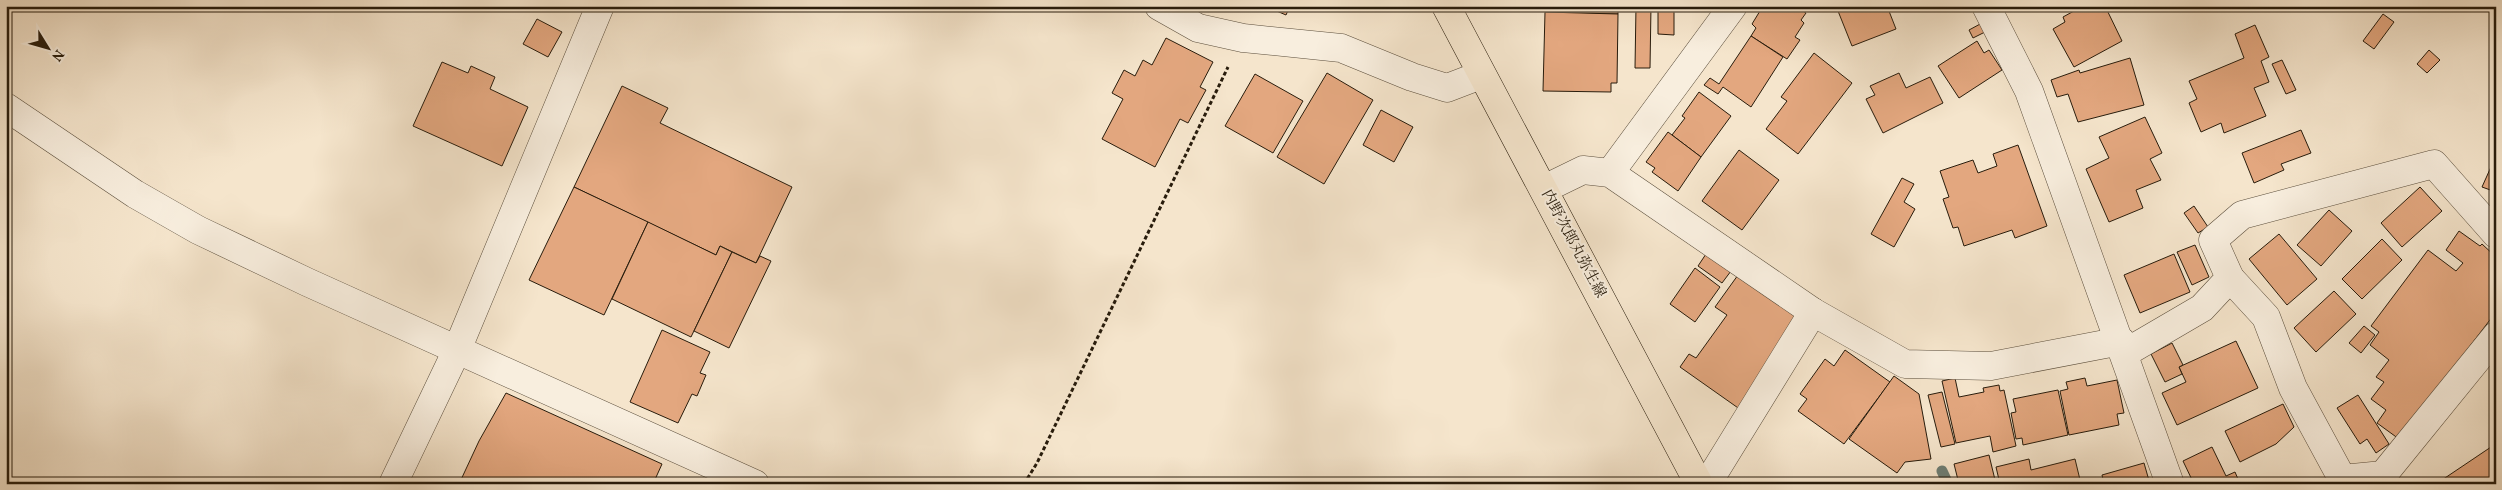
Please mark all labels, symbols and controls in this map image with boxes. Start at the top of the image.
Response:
north arrow [22,22,72,72]
text: N [47,45,68,65]
street label: 内野次郎丸弥生線 [1536,186,1610,302]

